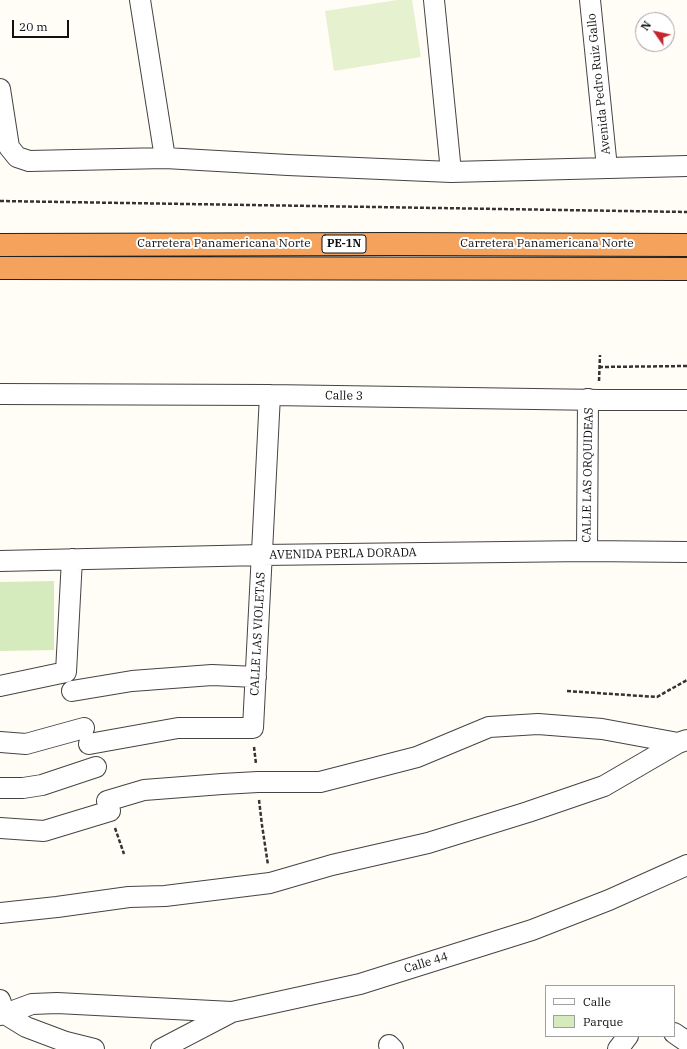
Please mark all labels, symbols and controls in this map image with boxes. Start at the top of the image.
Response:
scale bar [14,12,71,38]
north arrow [635,12,675,52]
street label: Avenida Pedro Ruiz Gallo [584,13,614,155]
text: N [638,18,654,33]
text: 20 m [19,19,48,34]
road number: PE-1N [322,235,366,253]
street label: Carretera Panamericana Norte [137,237,311,251]
street label: Carretera Panamericana Norte [460,237,634,251]
street label: Calle 3 [325,388,363,404]
street label: CALLE LAS ORQUIDEAS [580,407,596,543]
street label: AVENIDA PERLA DORADA [269,546,417,562]
street label: CALLE LAS VIOLETAS [248,572,268,696]
street label: Calle 44 [402,950,450,976]
legend [545,985,675,1037]
text: Calle [583,994,611,1009]
text: Parque [583,1014,623,1029]

